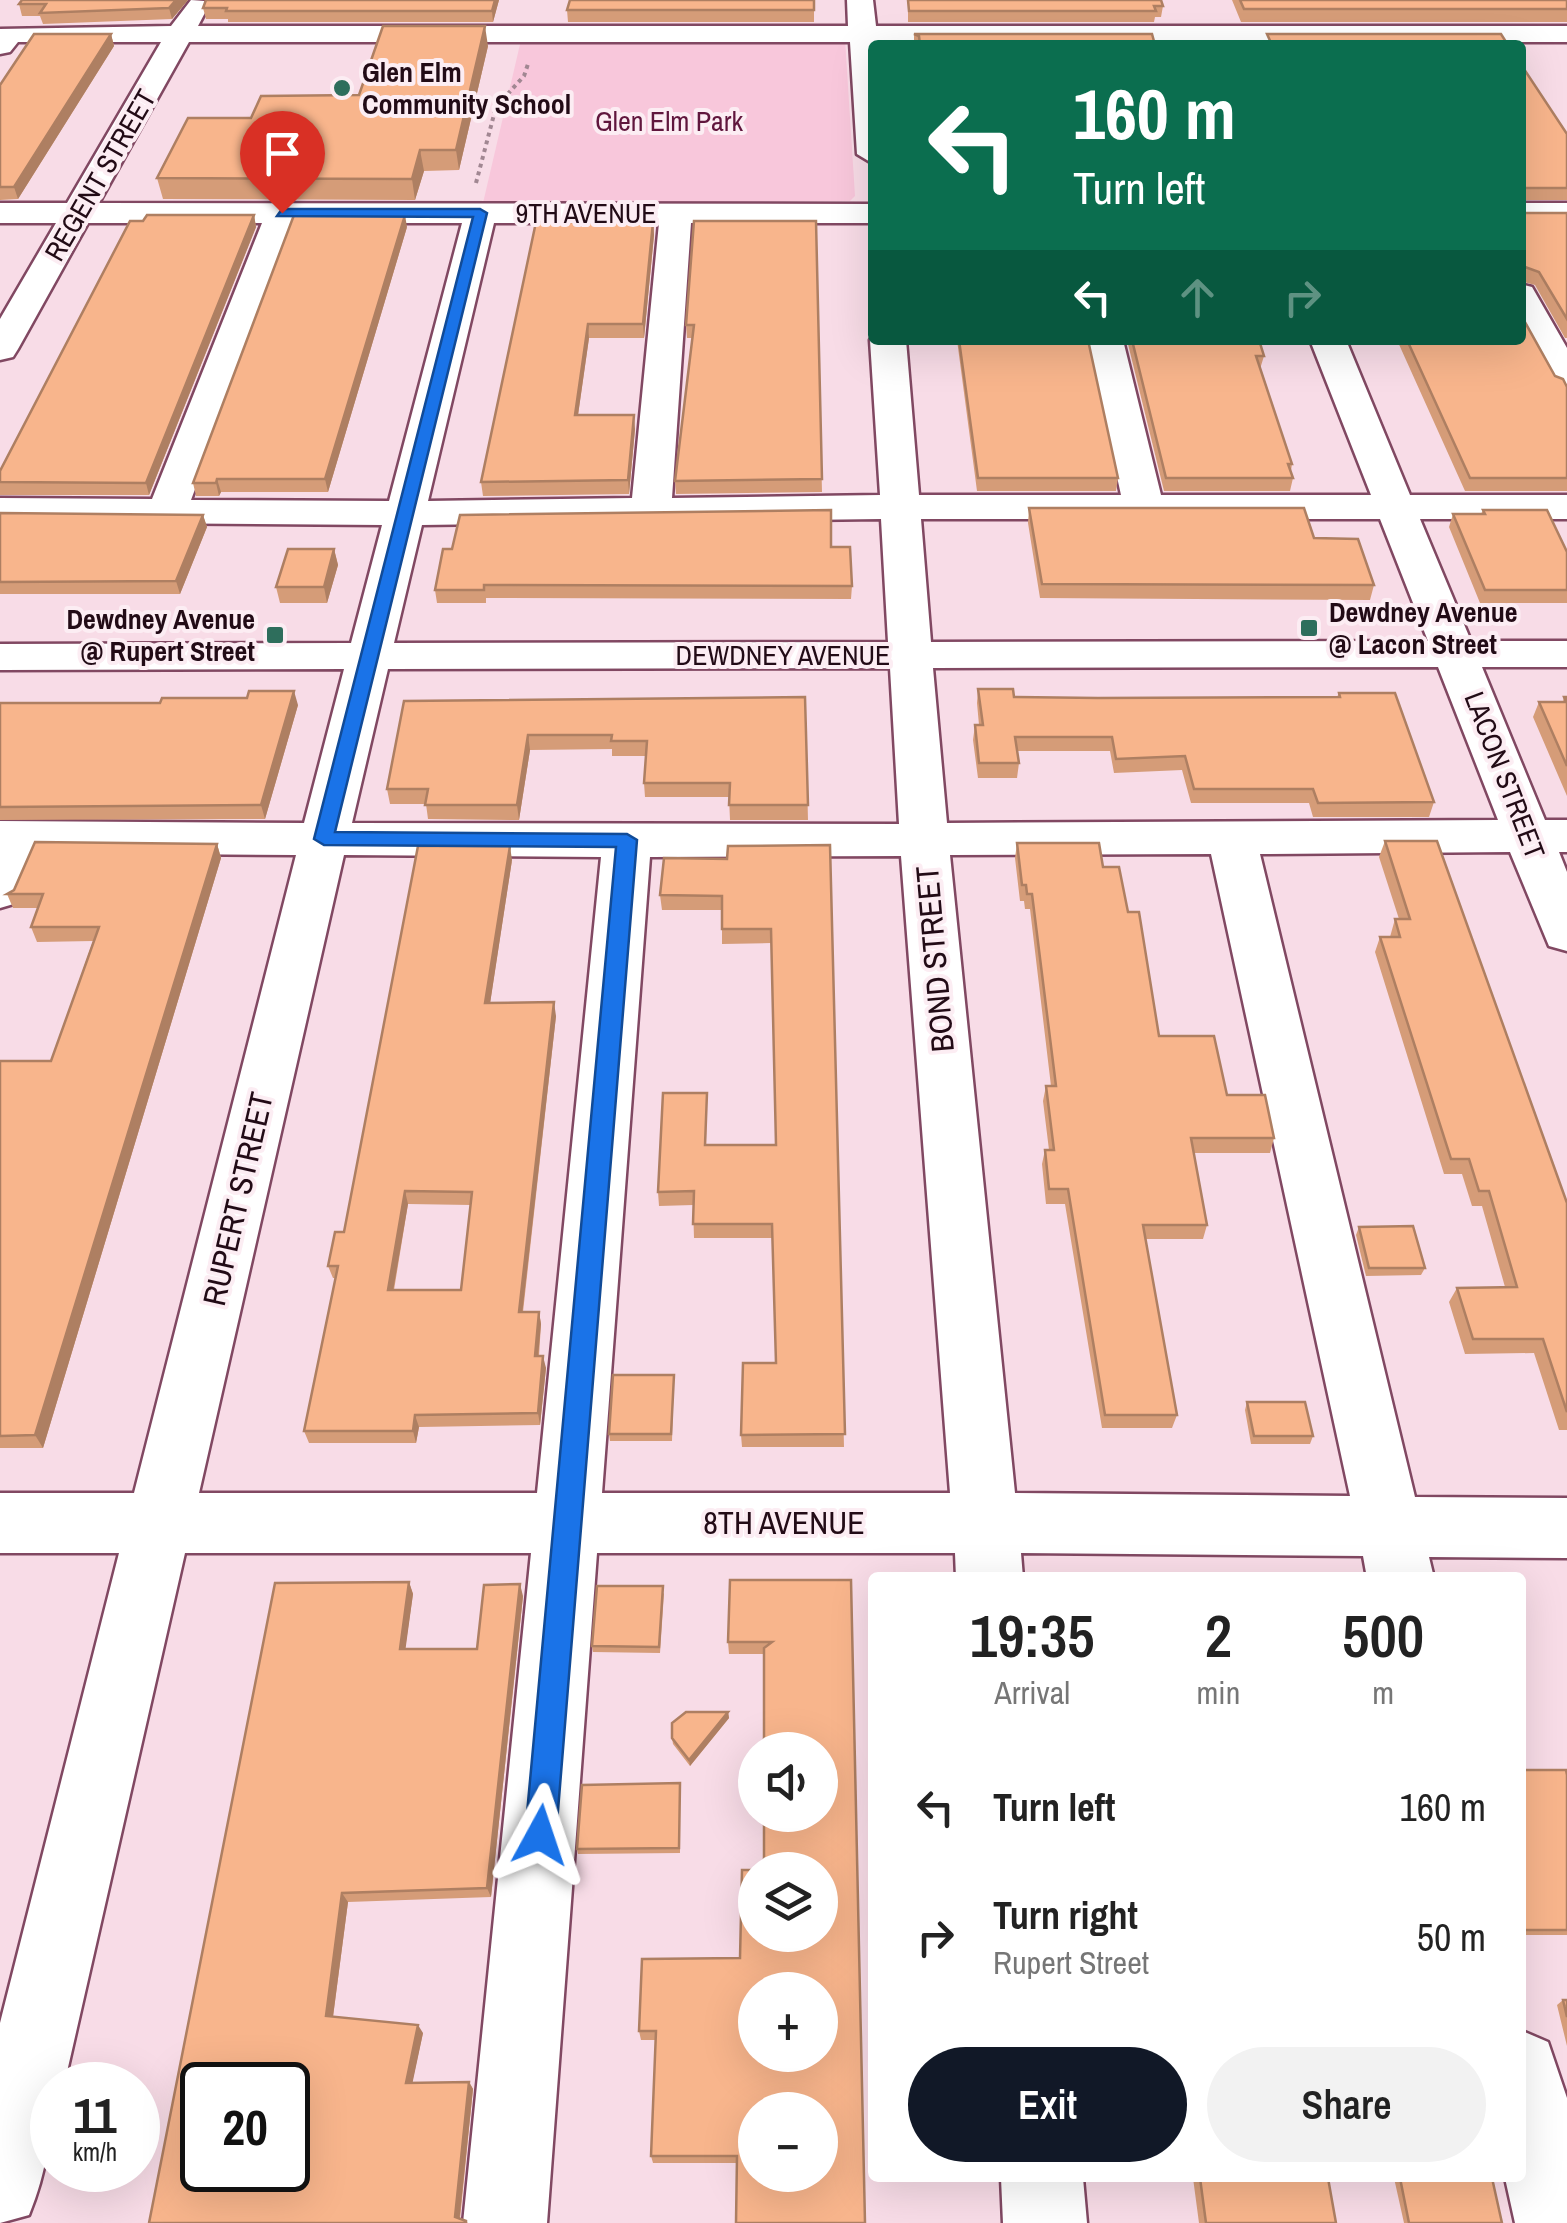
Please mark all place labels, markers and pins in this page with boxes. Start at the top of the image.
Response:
place label: Glen Elm Community School [362,53,571,123]
marker: Glen Elm Community School [331,77,353,99]
pin [240,111,325,214]
place label: Dewdney Avenue @ Lacon Street [1329,593,1517,663]
place label: Dewdney Avenue @ Rupert Street [67,600,255,670]
marker: Dewdney Avenue @ Lacon Street [1298,617,1320,639]
marker: Dewdney Avenue @ Rupert Street [264,624,286,646]

